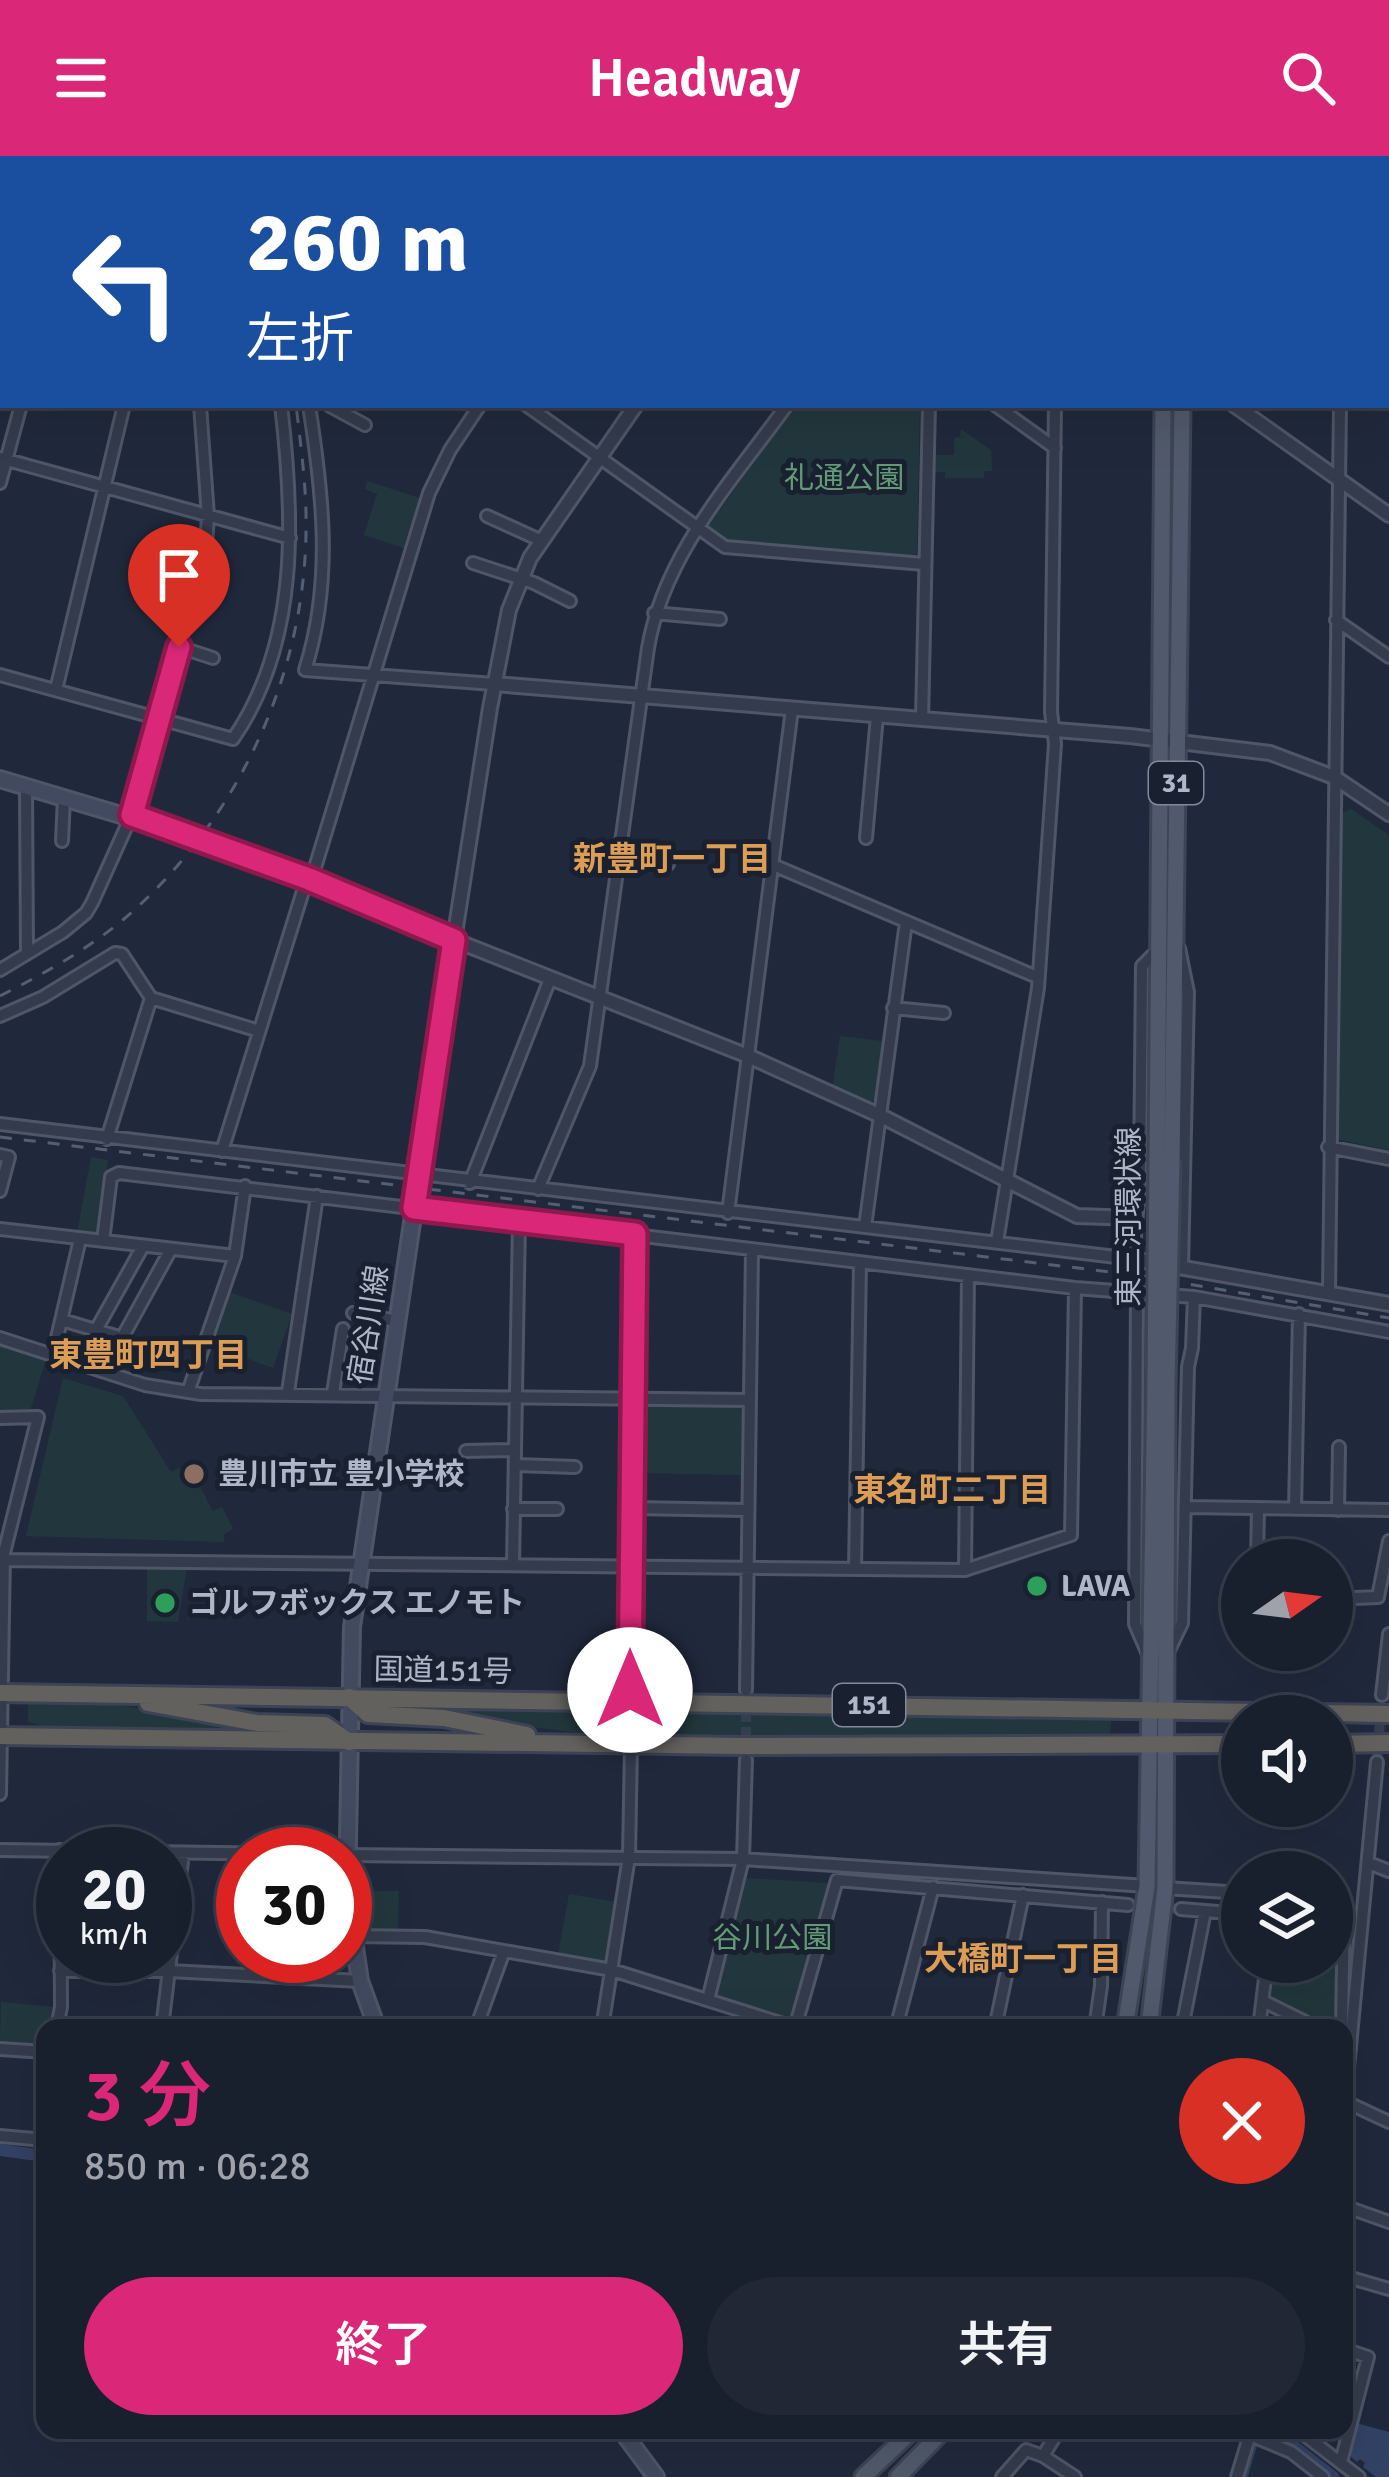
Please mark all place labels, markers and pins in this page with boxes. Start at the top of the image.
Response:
pin [128,524,230,647]
place label: 豊川市立 豊小学校 [218,1456,465,1493]
marker: 豊川市立 豊小学校 [181,1461,207,1487]
place label: LAVA [1061,1568,1130,1605]
marker: LAVA [1024,1573,1050,1599]
place label: ゴルフボックス エノモト [189,1585,525,1622]
marker: ゴルフボックス エノモト [152,1590,178,1616]

